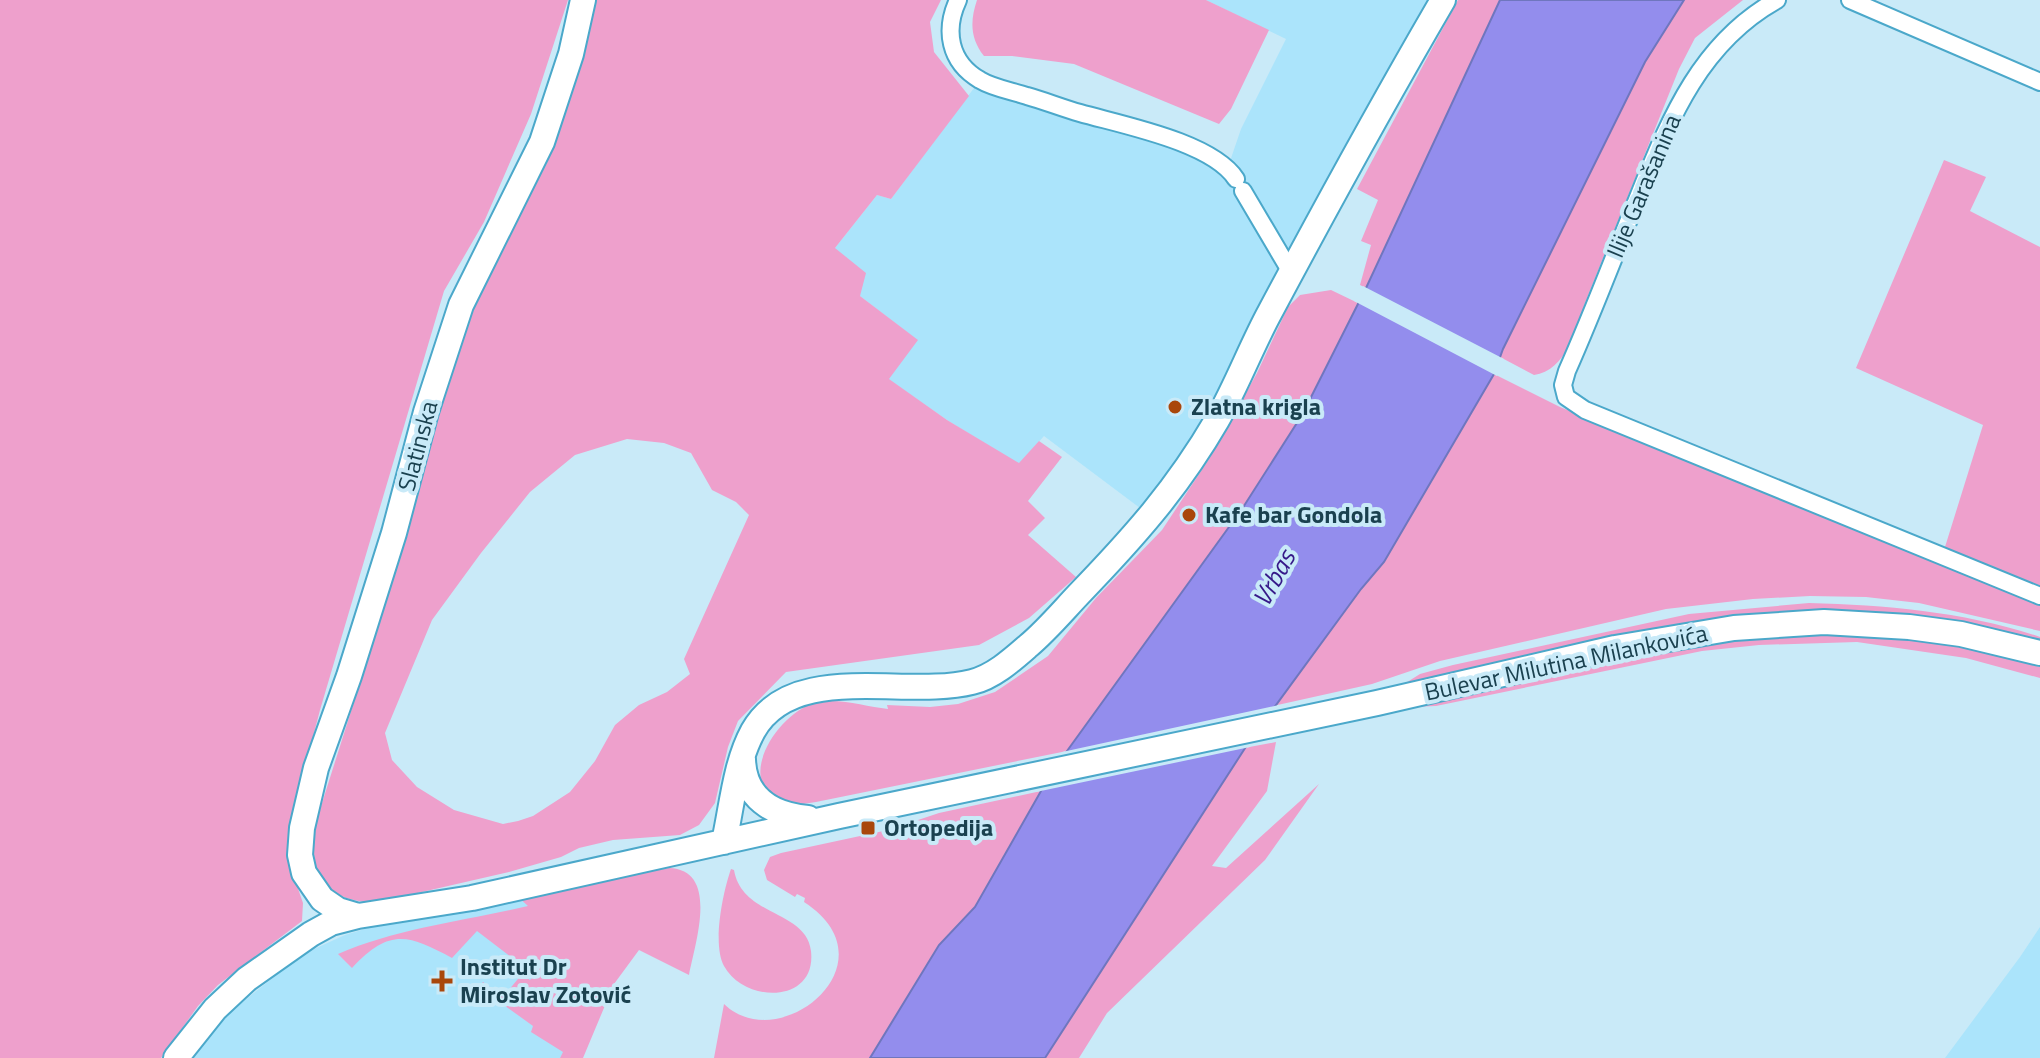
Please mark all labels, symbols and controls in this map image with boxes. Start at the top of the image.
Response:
street label: Ilije Garašanina [1597,108,1689,263]
place label: Zlatna krigla [1191,388,1321,424]
street label: Slatinska [388,397,446,495]
marker: Zlatna krigla [1166,398,1184,416]
place label: Kafe bar Gondola [1205,496,1382,532]
marker: Kafe bar Gondola [1180,506,1198,524]
water label: Vrbas [1242,541,1306,613]
street label: Bulevar Milutina Milankovića [1421,614,1711,710]
place label: Ortopedija [884,809,993,845]
marker: Ortopedija [859,819,877,837]
place label: Institut Dr Miroslav Zotović [460,948,631,1012]
marker: Institut Dr Miroslav Zotović [431,970,453,992]

